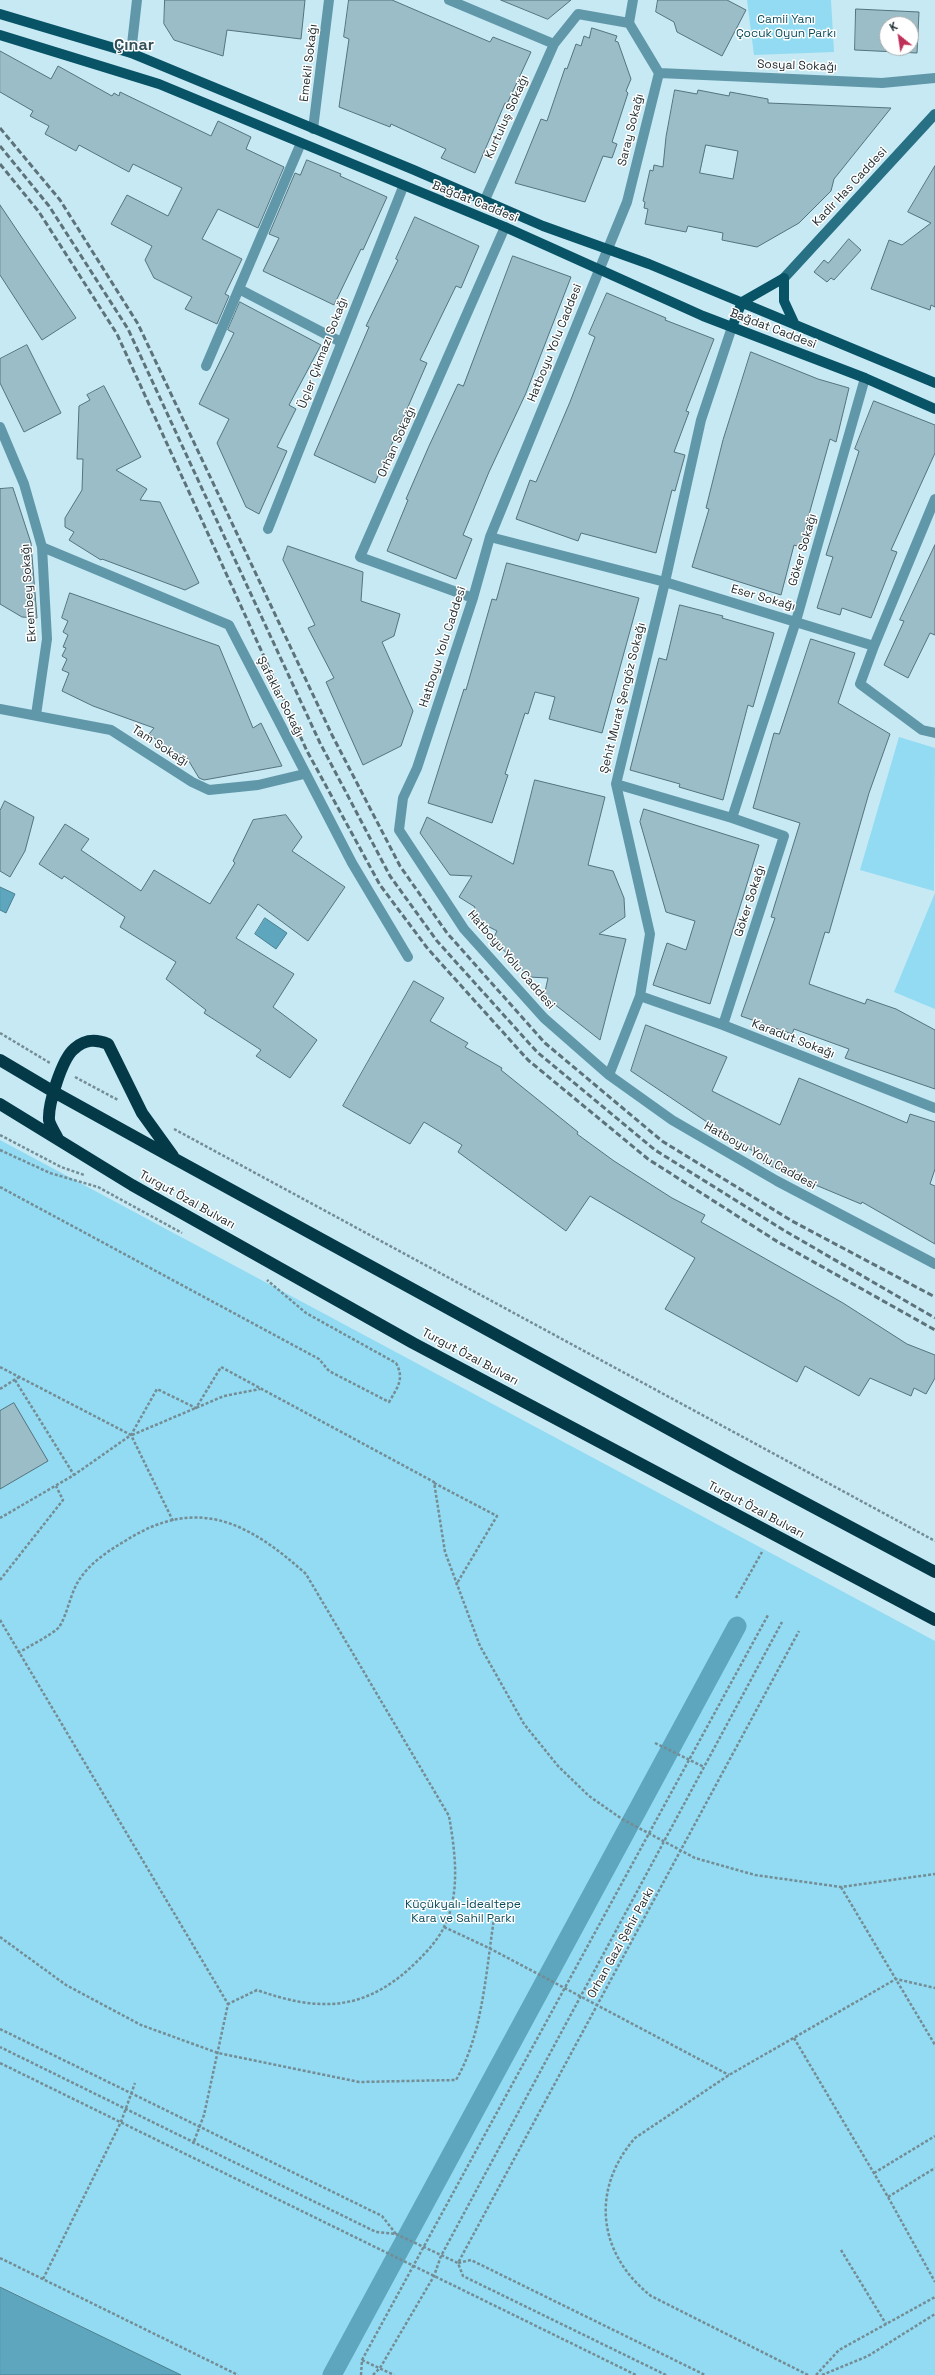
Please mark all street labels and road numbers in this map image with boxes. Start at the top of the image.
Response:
street label: Emekli Sokağı [297,23,321,103]
street label: Sosyal Sokağı [757,57,837,75]
street label: Kurtuluş Sokağı [482,73,532,161]
street label: Saray Sokağı [615,92,647,168]
street label: Kadir Has Caddesi [810,145,890,229]
street label: Bağdat Caddesi [430,178,520,226]
street label: Hatboyu Yolu Caddesi [525,282,585,404]
street label: Üçler Çıkmazı Sokağı [295,295,351,411]
street label: Bağdat Caddesi [728,306,818,352]
street label: Orhan Sokağı [375,404,419,480]
street label: Göker Sokağı [786,512,820,588]
street label: Ekrembey Sokağı [18,543,40,643]
street label: Eser Sokağı [729,582,797,614]
street label: Hatboyu Yolu Caddesi [417,585,469,709]
street label: Şehit Murat Şengöz Sokağı [597,621,649,775]
street label: Şafaklar Sokağı [254,654,306,740]
street label: Tam Sokağı [129,722,191,770]
street label: Göker Sokağı [732,863,768,939]
street label: Hatboyu Yolu Caddesi [464,908,558,1012]
street label: Karadut Sokağı [750,1017,836,1061]
street label: Hatboyu Yolu Caddesi [701,1119,819,1193]
street label: Turgut Özal Bulvarı [137,1168,237,1232]
street label: Turgut Özal Bulvarı [419,1325,521,1389]
street label: Turgut Özal Bulvarı [705,1478,807,1542]
street label: Orhan Gazi Şehir Parkı [584,1885,658,2001]

